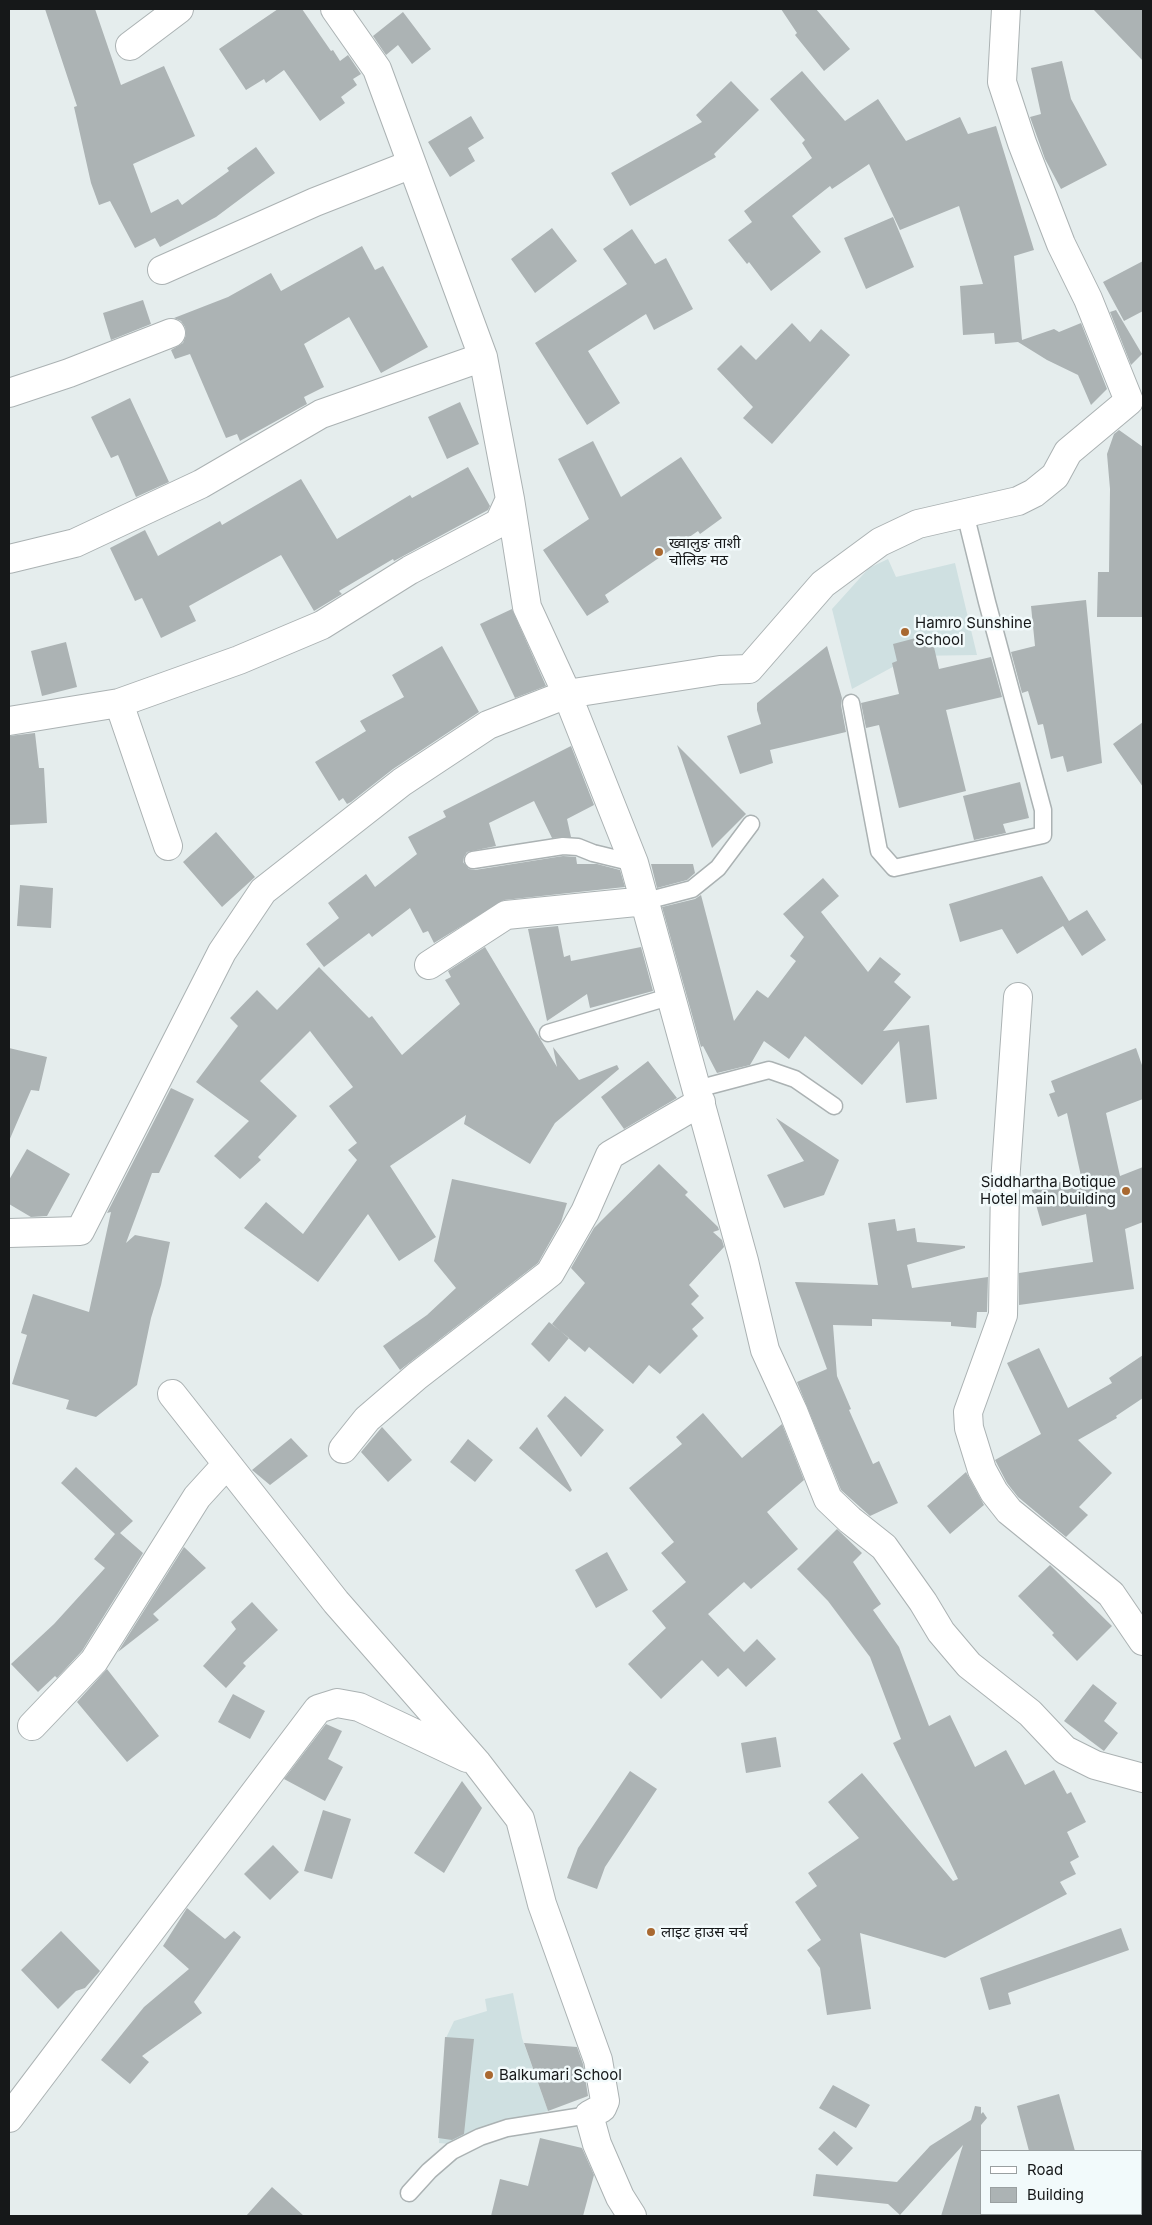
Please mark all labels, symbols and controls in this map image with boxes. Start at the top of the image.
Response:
place label: ख्वालुङ ताशी चोलिङ मठ [669,534,741,569]
marker: ख्वालुङ ताशी चोलिङ मठ [653,546,665,558]
place label: Hamro Sunshine School [915,614,1032,649]
marker: Hamro Sunshine School [899,626,911,638]
place label: Siddhartha Botique Hotel main building [980,1173,1116,1208]
marker: Siddhartha Botique Hotel main building [1120,1185,1132,1197]
place label: लाइट हाउस चर्च [661,1923,748,1941]
marker: लाइट हाउस चर्च [645,1926,657,1938]
place label: Balkumari School [499,2066,622,2084]
marker: Balkumari School [483,2069,495,2081]
legend [980,2150,1142,2215]
text: Road [1027,2160,1063,2179]
text: Building [1027,2185,1084,2204]

